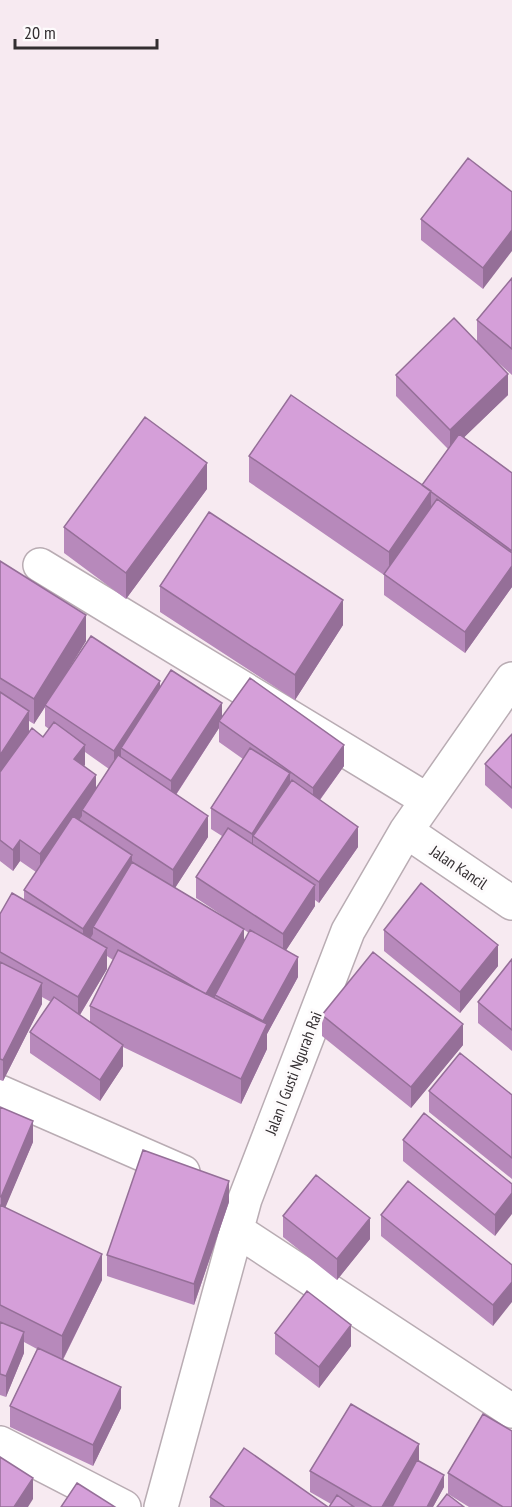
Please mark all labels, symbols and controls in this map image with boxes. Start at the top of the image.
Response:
scale bar [15,12,158,50]
text: 20 m [24,21,56,44]
street label: Jalan Kancil [426,840,492,894]
street label: Jalan I Gusti Ngurah Rai [260,1008,326,1138]

